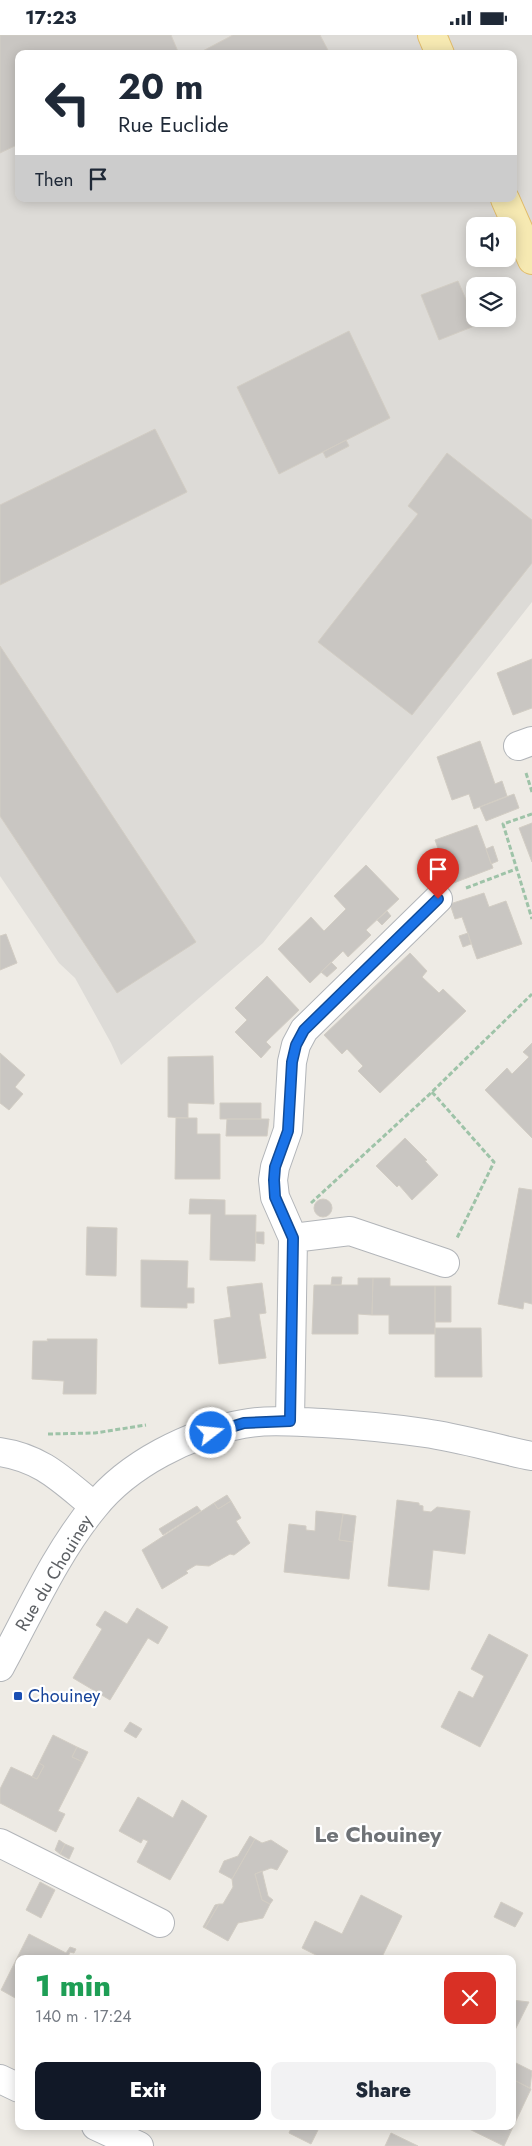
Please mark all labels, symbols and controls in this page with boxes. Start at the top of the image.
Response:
text: 17:23 [25,4,77,31]
text: 20 m [118,62,203,112]
icon: left [35,70,100,135]
text: Rue Euclide [118,108,229,140]
icon: arrive [84,165,112,193]
text: Then [35,166,74,193]
map controls [466,217,516,327]
button: sound [466,217,516,267]
button: layers [466,277,516,327]
pin [417,848,459,899]
icon: arrive [424,855,452,883]
position arrow [184,1406,236,1458]
street label: Rue du Chouiney [9,1510,99,1636]
place label: Chouiney [28,1683,100,1709]
marker: Chouiney [12,1690,24,1702]
district label: Le Chouiney [315,1818,442,1850]
text: 1 min [35,1964,111,2007]
button: close [444,1972,496,2024]
text: 140 m · 17:24 [35,2005,132,2028]
button: Exit [35,2062,261,2120]
button: Share [271,2062,496,2120]

